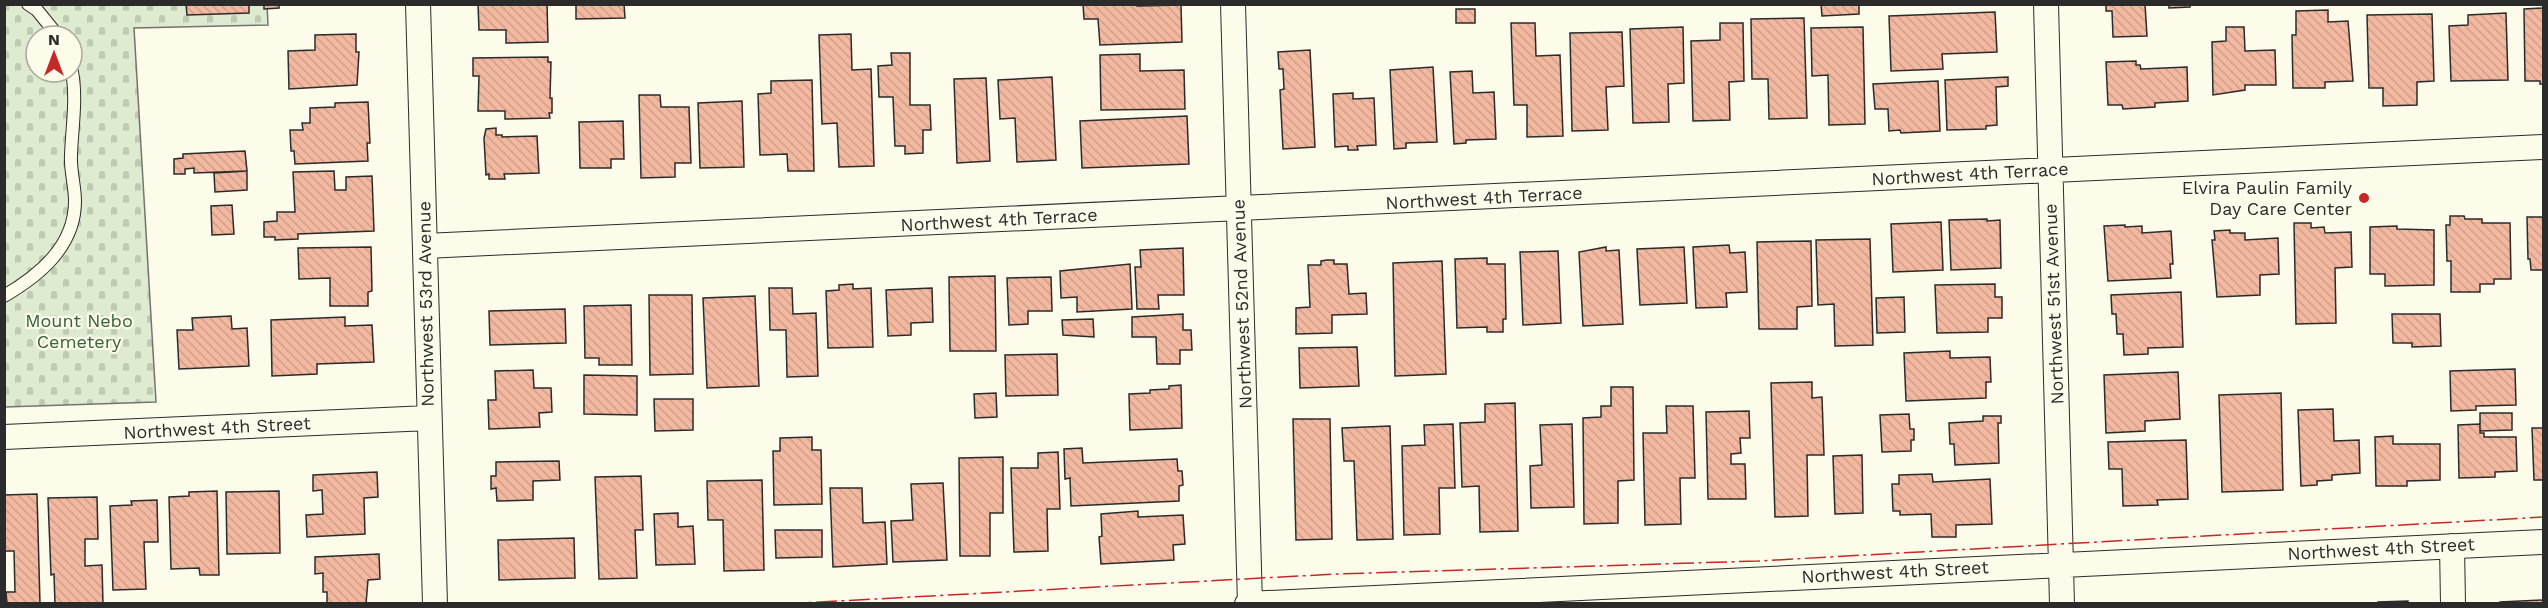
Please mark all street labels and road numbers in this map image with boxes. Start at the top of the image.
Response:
street label: Northwest 4th Terrace [1871,158,2069,189]
street label: Northwest 4th Terrace [1385,182,1583,213]
street label: Northwest 52nd Avenue [1227,199,1256,409]
street label: Northwest 53rd Avenue [413,201,438,407]
street label: Northwest 51st Avenue [2039,203,2068,405]
street label: Northwest 4th Terrace [900,204,1098,235]
street label: Northwest 4th Street [123,412,312,443]
street label: Northwest 4th Street [2287,533,2476,564]
street label: Northwest 4th Street [1801,556,1990,587]

